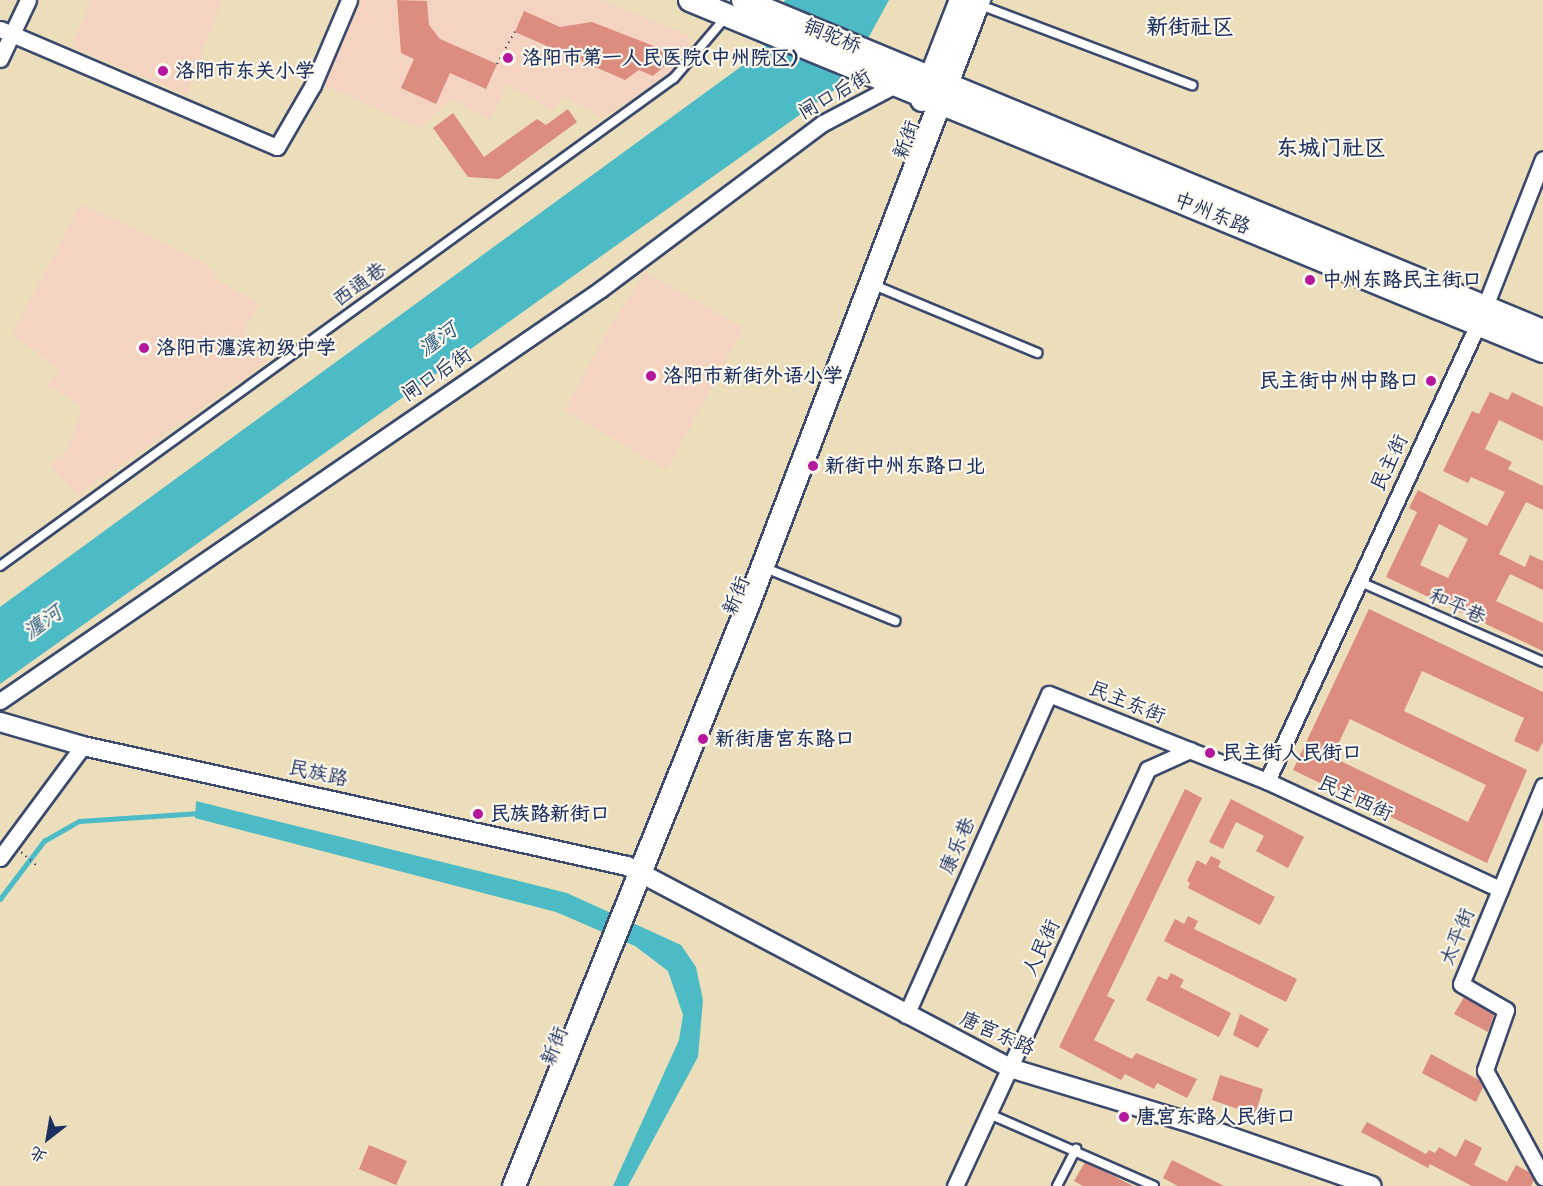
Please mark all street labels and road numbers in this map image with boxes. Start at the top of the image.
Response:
street label: 铜驼桥 [800,15,864,59]
street label: 闸口后街 [794,65,876,125]
street label: 新街 [889,117,925,163]
street label: 中州东路 [1170,188,1254,240]
street label: 西通巷 [329,258,391,312]
street label: 闸口后街 [397,343,477,407]
street label: 民主街 [1366,431,1414,495]
street label: 新街 [718,573,756,619]
street label: 和平巷 [1425,584,1489,630]
street label: 民主东街 [1085,677,1169,729]
street label: 民族路 [286,756,350,792]
street label: 民主西街 [1314,771,1396,827]
street label: 康乐巷 [935,814,981,878]
street label: 太平街 [1436,905,1480,969]
street label: 人民街 [1018,916,1066,980]
street label: 唐宫东路 [956,1007,1038,1061]
street label: 新街 [536,1023,574,1069]

